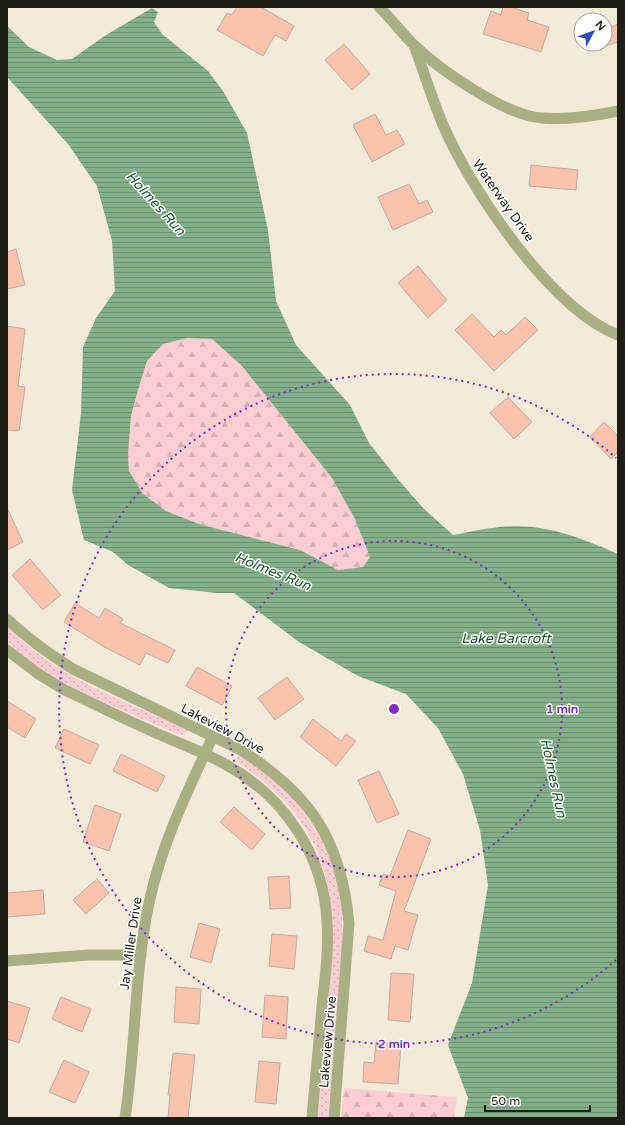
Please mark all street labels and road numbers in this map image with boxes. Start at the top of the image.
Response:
street label: Waterway Drive [469,156,537,245]
street label: Lakeview Drive [178,700,267,758]
street label: Jay Miller Drive [117,896,145,991]
street label: Lakeview Drive [316,995,340,1089]

